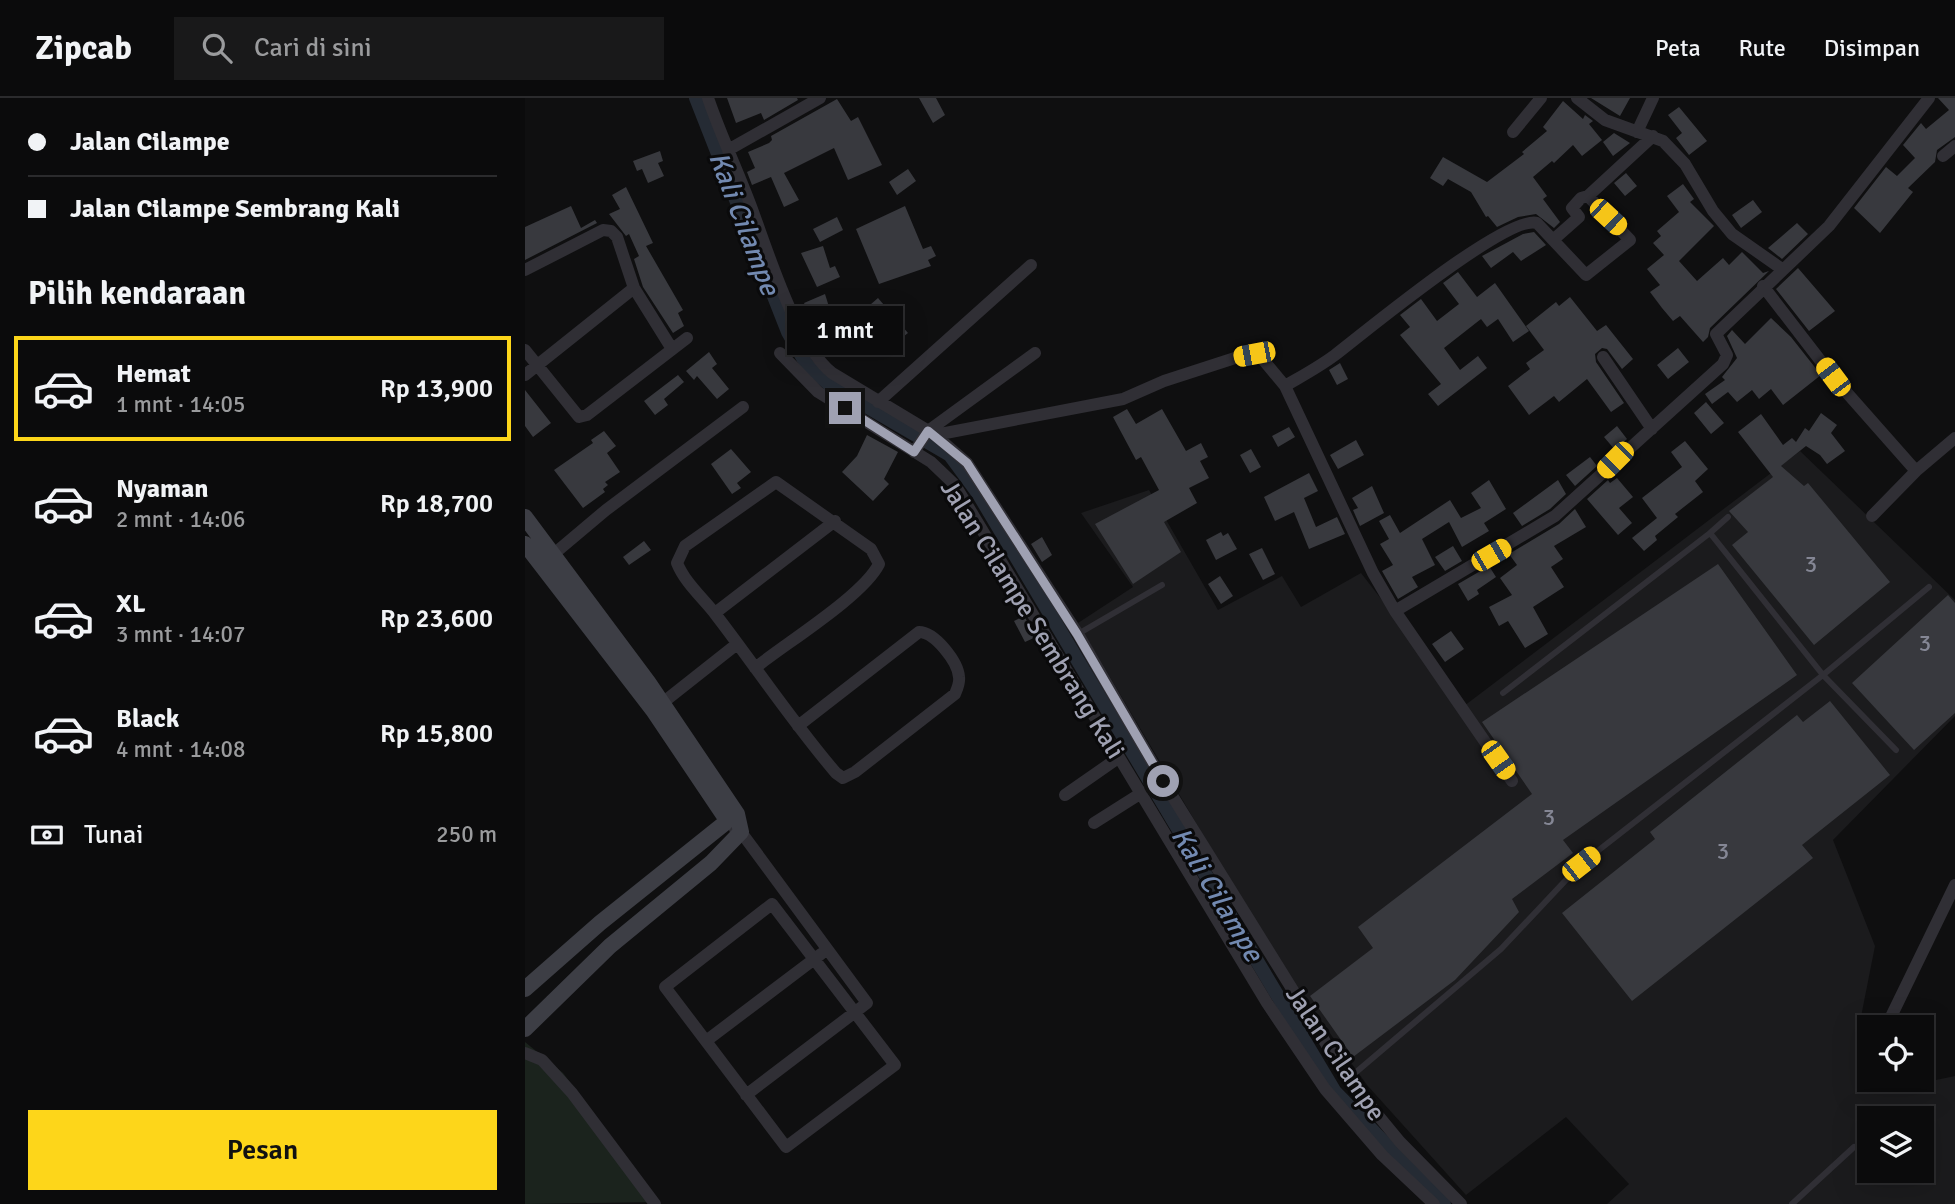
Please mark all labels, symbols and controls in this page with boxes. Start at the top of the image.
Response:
search box [174,17,664,80]
text: Zipcab [35,28,132,69]
icon: search [198,29,236,67]
text: Cari di sini [254,32,372,64]
text: Peta [1655,33,1701,63]
text: Rute [1739,33,1786,63]
text: Disimpan [1824,33,1920,63]
text: Jalan Cilampe [70,126,230,158]
water label: Kali Cilampe [701,147,788,302]
text: Jalan Cilampe Sembrang Kali [70,193,400,225]
car [1586,195,1631,239]
text: Pilih kendaraan [28,274,246,313]
callout: 1 mnt [787,306,903,356]
text: 1 mnt [817,316,873,345]
car [1232,340,1277,368]
car [1812,354,1855,400]
icon: car [32,357,95,420]
text: Hemat [116,358,191,390]
text: Rp 13,900 [380,373,493,405]
text: 1 mnt · 14:05 [116,390,245,419]
route end [829,392,861,424]
car [1593,438,1638,482]
icon: car [32,472,95,535]
text: Nyaman [116,473,209,505]
street label: Jalan Cilampe Sembrang Kali [933,474,1131,765]
text: Rp 18,700 [380,488,493,520]
text: 2 mnt · 14:06 [116,505,245,534]
car [1468,535,1515,575]
house number: 3 [1805,550,1817,579]
icon: car [32,587,95,650]
text: XL [116,588,146,620]
text: Rp 23,600 [380,603,493,635]
text: 3 mnt · 14:07 [116,620,245,649]
house number: 3 [1919,629,1931,658]
icon: car [32,702,95,765]
text: Black [116,703,179,735]
text: Rp 15,800 [380,718,493,750]
text: 4 mnt · 14:08 [116,735,245,764]
car [1478,737,1519,783]
route start [1147,765,1179,797]
house number: 3 [1543,803,1555,832]
icon: cash [28,816,66,854]
text: Tunai [84,819,143,851]
text: 250 m [436,820,497,849]
water label: Kali Cilampe [1164,821,1272,970]
house number: 3 [1717,837,1729,866]
car [1558,843,1605,885]
street label: Jalan Cilampe [1278,980,1392,1127]
map controls [1857,1015,1934,1183]
button: locate [1857,1015,1934,1092]
button: layers [1857,1106,1934,1183]
button: Pesan [28,1110,497,1190]

